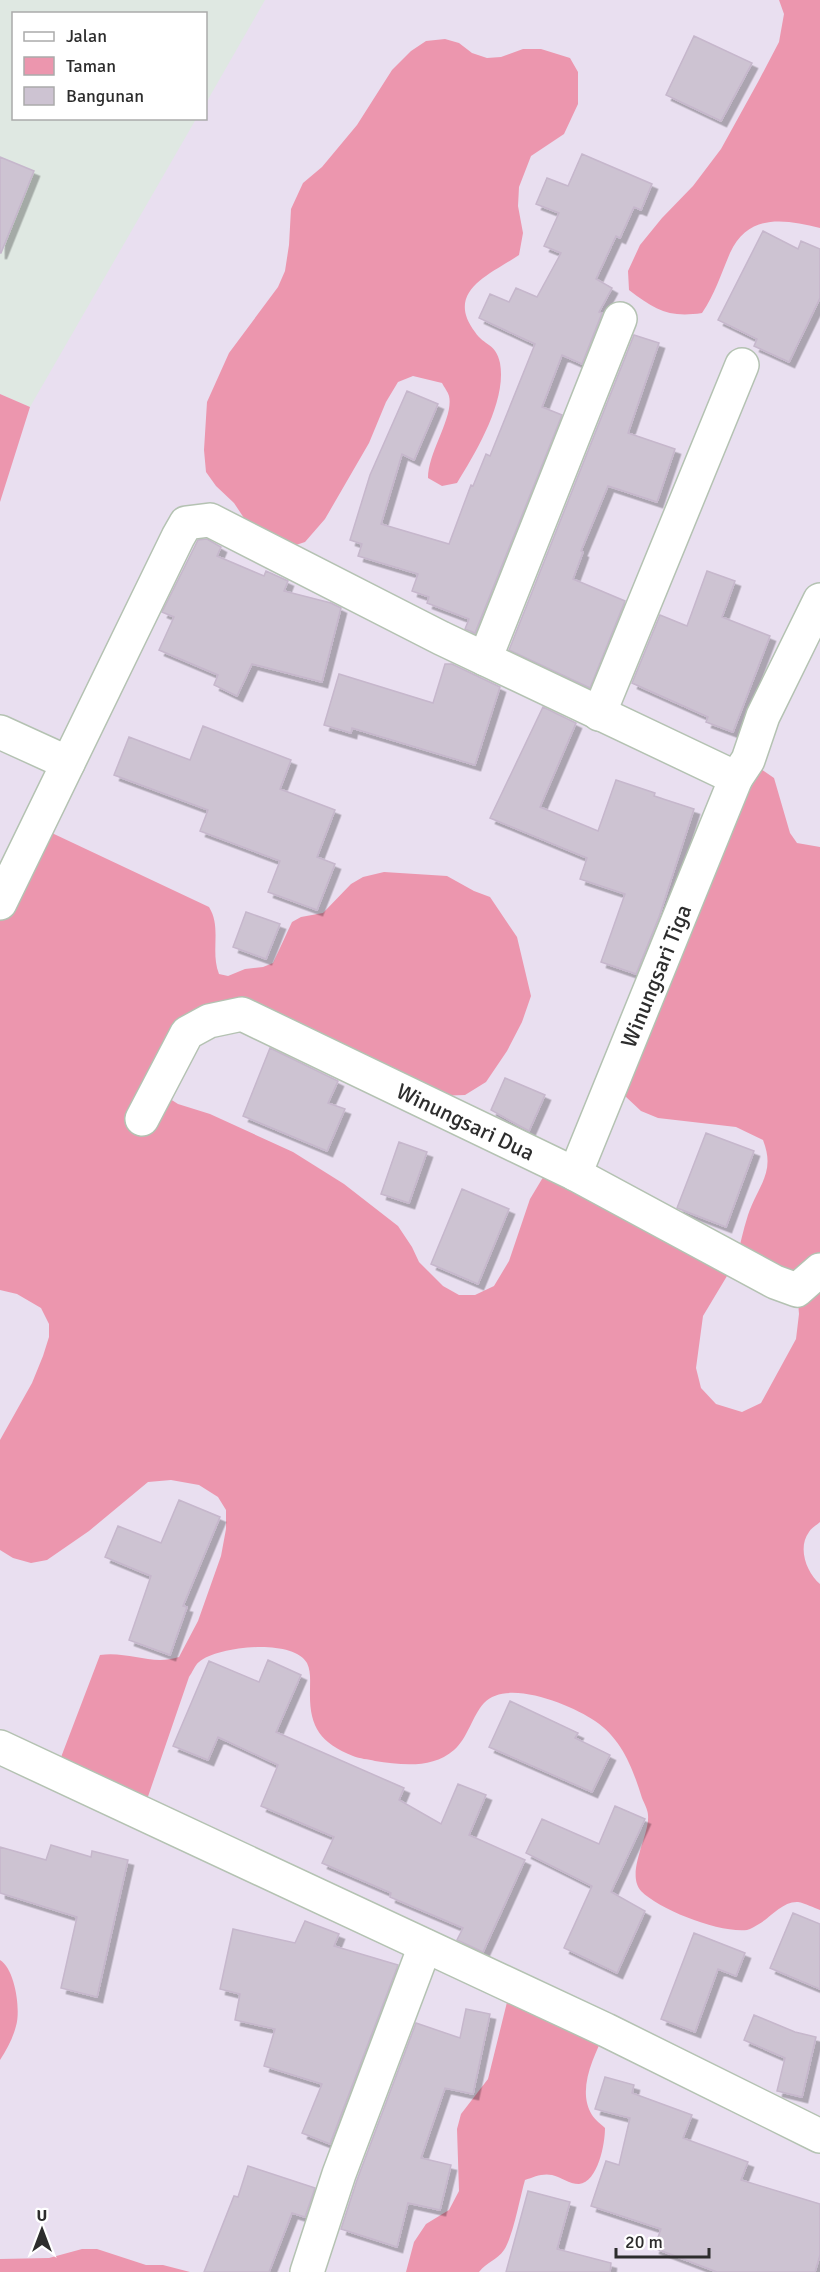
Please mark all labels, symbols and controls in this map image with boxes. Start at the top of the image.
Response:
legend [12,12,207,120]
text: Jalan [66,25,107,47]
text: Taman [66,55,116,77]
text: Bangunan [66,85,144,107]
street label: Winungsari Tiga [615,900,697,1051]
street label: Winungsari Dua [392,1077,539,1167]
north arrow [12,2200,72,2260]
text: U [37,2206,47,2226]
scale bar [616,2221,709,2259]
text: 20 m [625,2231,663,2253]

